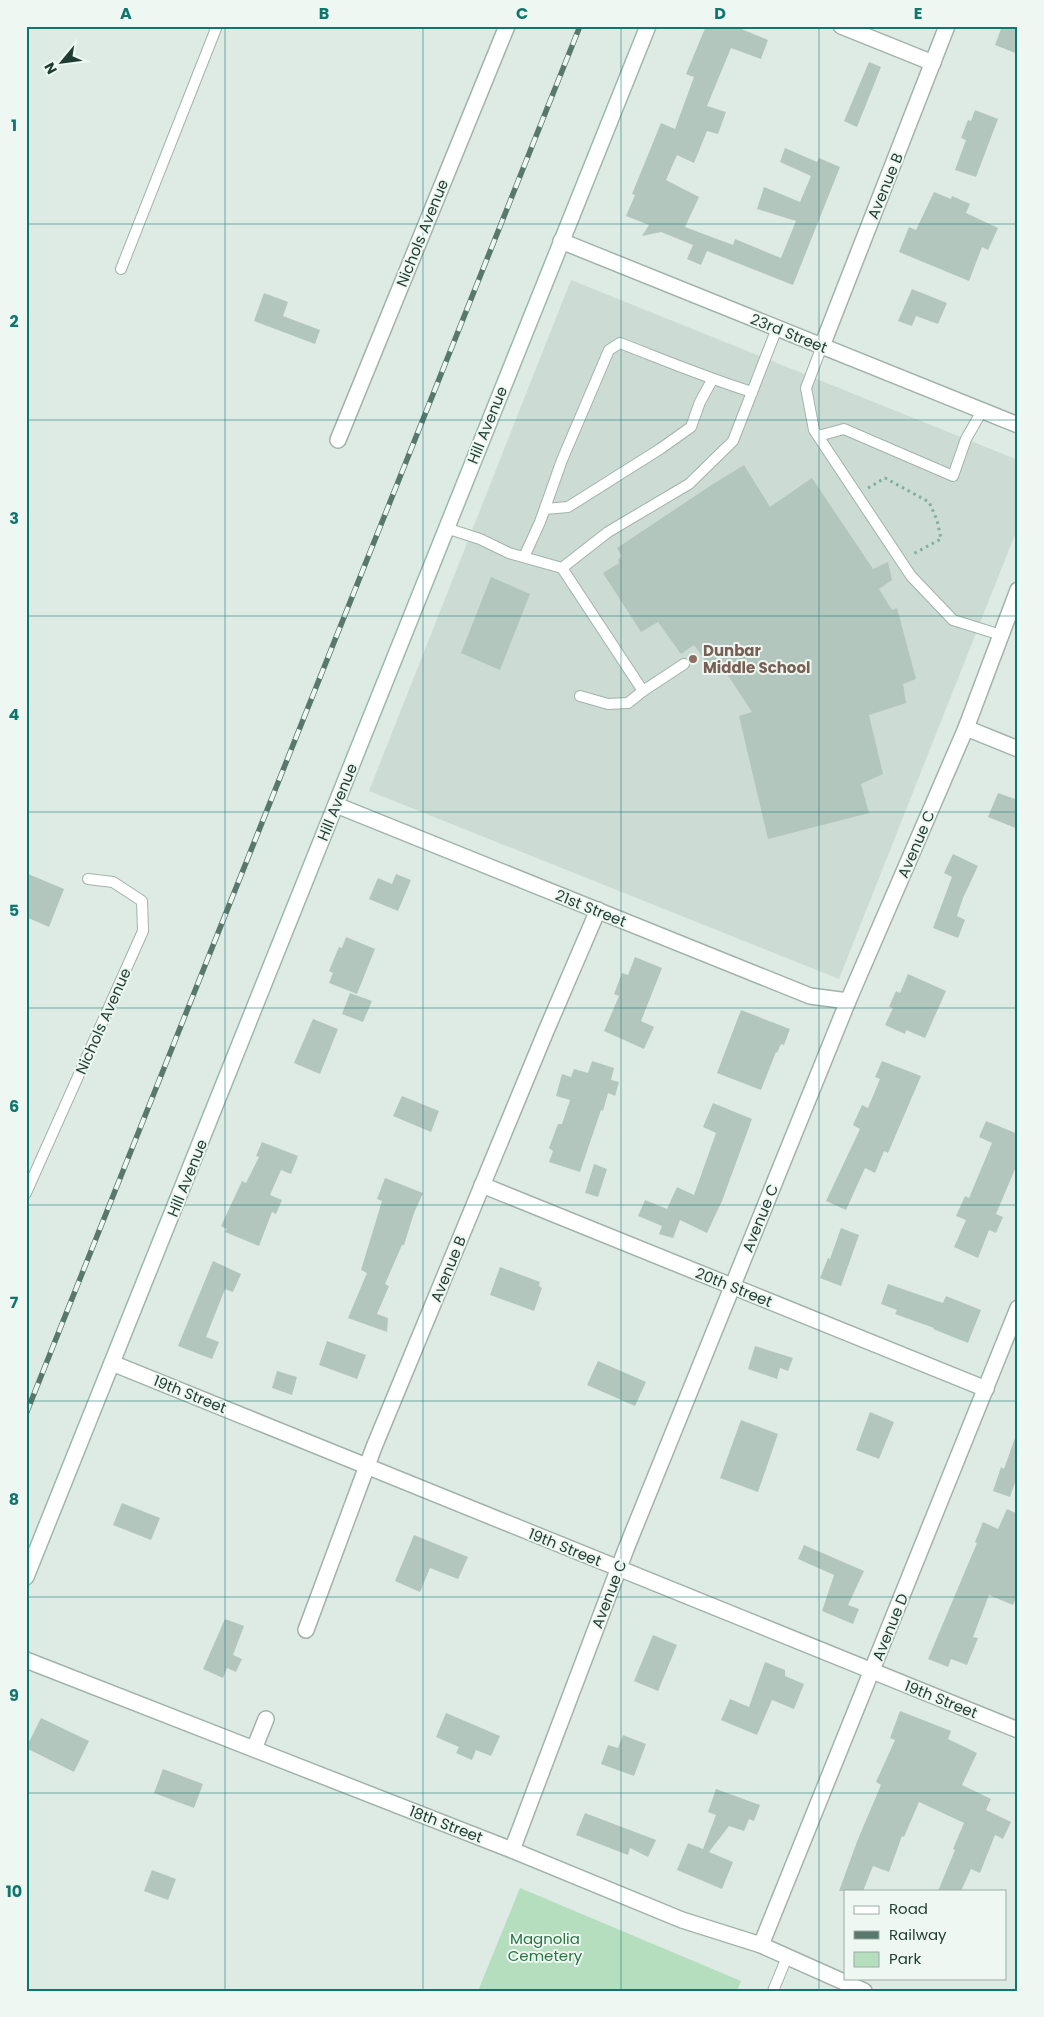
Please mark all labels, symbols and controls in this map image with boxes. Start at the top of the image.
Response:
text: A [120,2,132,25]
text: B [319,2,329,25]
text: C [516,2,528,25]
text: D [714,2,726,25]
text: E [914,2,922,25]
north arrow [38,38,88,88]
text: N [39,59,62,78]
text: 1 [11,114,17,137]
street label: Avenue B [862,150,908,222]
street label: Nichols Avenue [391,176,453,290]
street label: 23rd Street [747,308,831,358]
text: 2 [9,310,19,333]
street label: Hill Avenue [462,383,512,467]
text: 3 [9,507,19,530]
place label: Dunbar Middle School [703,640,810,678]
marker: Dunbar Middle School [687,653,699,665]
text: 4 [9,703,20,726]
street label: Hill Avenue [312,760,362,844]
street label: Avenue C [892,807,940,881]
street label: 21st Street [552,884,630,932]
text: 5 [9,899,19,922]
street label: Nichols Avenue [70,964,136,1078]
text: 6 [9,1095,19,1118]
street label: Hill Avenue [162,1136,212,1220]
street label: Avenue C [737,1181,783,1255]
street label: Avenue B [425,1233,471,1305]
street label: 20th Street [693,1262,775,1312]
text: 7 [10,1291,19,1314]
street label: 19th Street [150,1370,230,1418]
text: 8 [9,1488,19,1511]
street label: 19th Street [525,1523,605,1571]
street label: Avenue C [586,1557,632,1631]
street label: Avenue D [867,1590,913,1664]
street label: 19th Street [901,1675,981,1723]
text: 9 [9,1684,19,1707]
street label: 18th Street [406,1800,486,1848]
text: 10 [6,1880,22,1903]
legend [844,1890,1006,1980]
text: Road [889,1898,928,1919]
text: Railway [889,1924,947,1945]
park label: Magnolia Cemetery [508,1928,583,1966]
text: Park [889,1948,921,1969]

